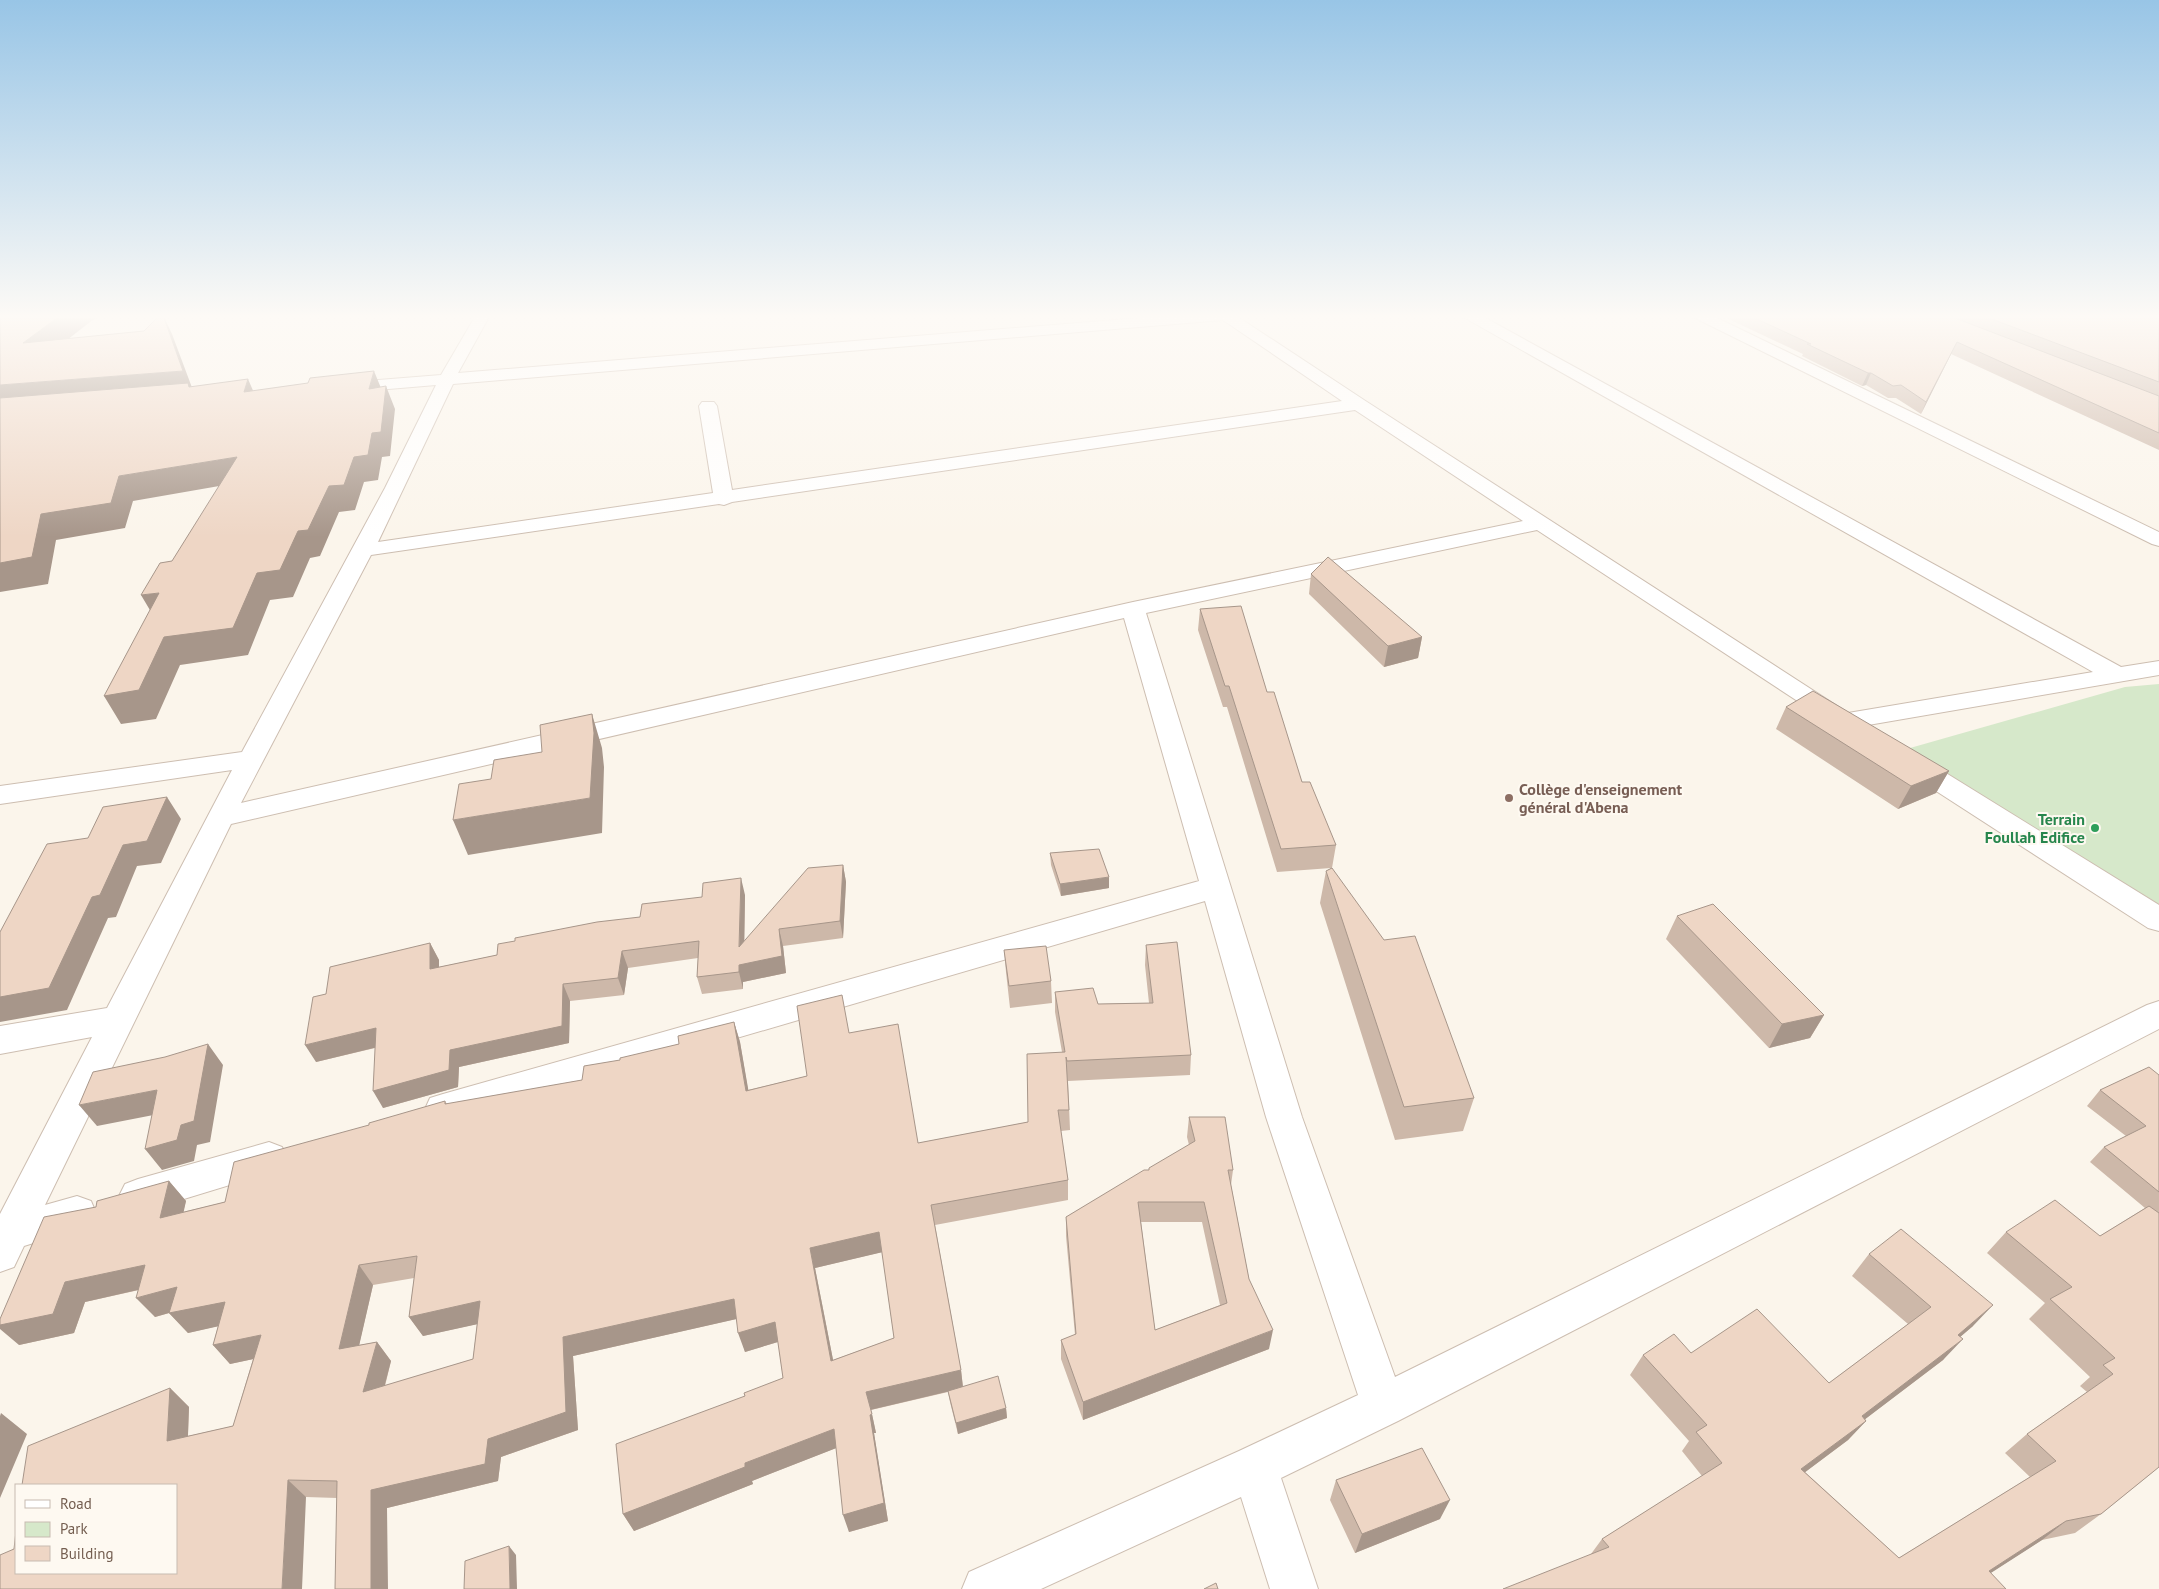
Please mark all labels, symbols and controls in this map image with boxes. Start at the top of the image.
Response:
place label: Collège d'enseignement général d'Abena [1519,779,1682,817]
marker: Collège d'enseignement général d'Abena [1503,792,1515,804]
place label: Terrain Foullah Edifice [1985,809,2085,847]
marker: Terrain Foullah Edifice [2089,822,2101,834]
legend [15,1484,178,1574]
text: Road [60,1494,92,1513]
text: Park [60,1519,88,1538]
text: Building [60,1544,114,1563]

